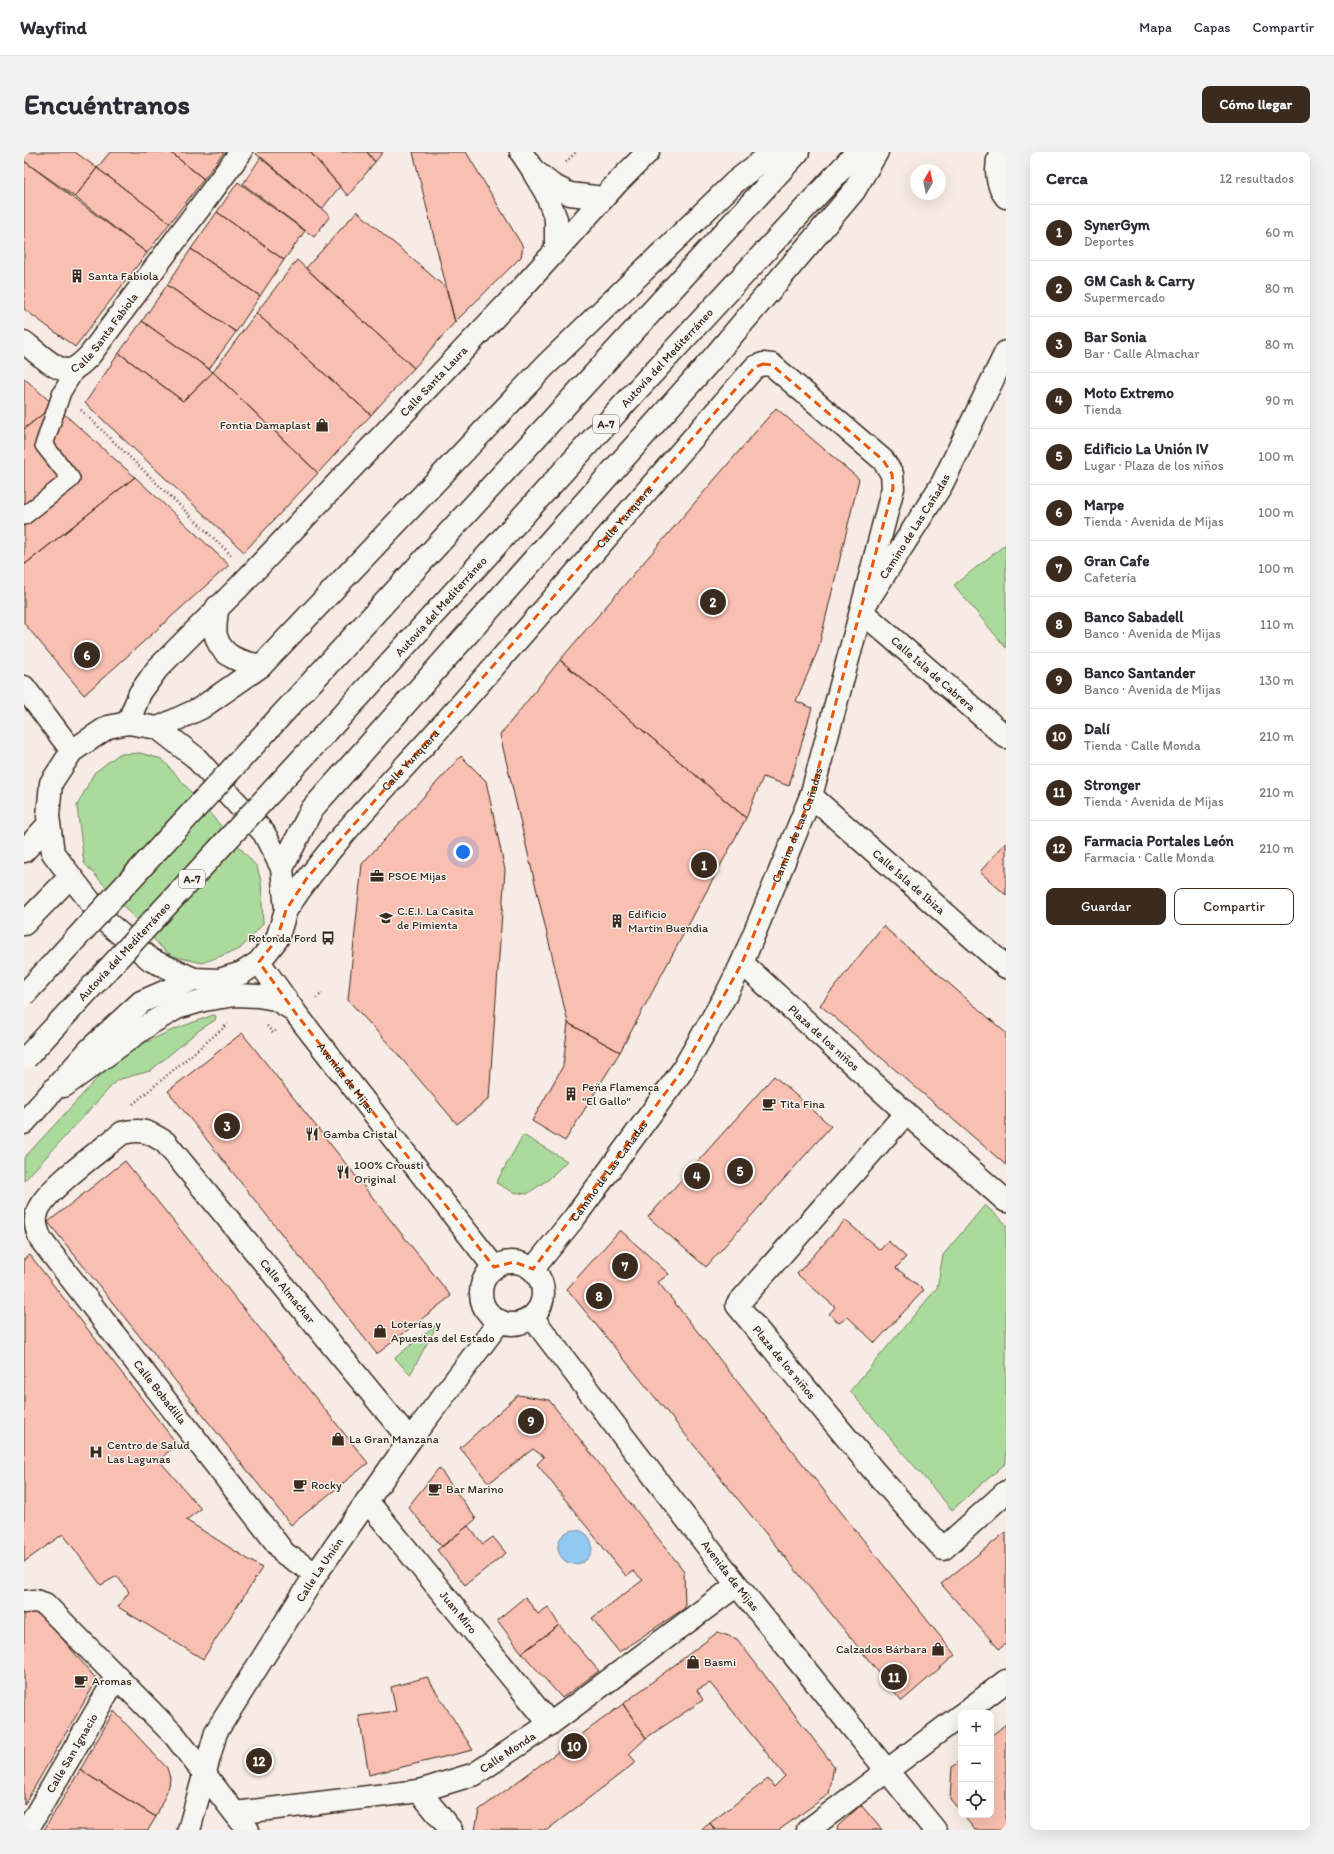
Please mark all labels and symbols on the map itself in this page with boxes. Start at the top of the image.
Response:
north arrow [910,164,946,200]
building icon: Santa Fabiola [69,268,85,284]
place label: Santa Fabiola [88,269,159,283]
street label: Calle Santa Fabiola [68,290,141,376]
street label: Autovía del Mediterráneo [618,305,716,410]
street label: Calle Santa Laura [397,343,471,419]
road number: A-7 [593,415,619,433]
shop icon: Fontia Damaplast [314,417,330,433]
place label: Fontia Damaplast [220,418,311,432]
street label: Camino de Las Cañadas [876,471,953,582]
street label: Calle Yunquera [593,482,656,551]
street label: Autovía del Mediterráneo [392,554,490,659]
pin: 2 [700,587,726,617]
street label: Calle Isla de Cabrera [888,633,979,715]
pin: 6 [74,640,100,670]
street label: Calle Yunquera [379,726,443,794]
street label: Camino de Las Cañadas [769,766,825,885]
your location [453,842,473,862]
street label: Calle Isla de Ibiza [870,846,949,918]
pin: 1 [691,850,717,880]
office icon: PSOE Mijas [369,868,385,884]
place label: PSOE Mijas [388,869,446,883]
road number: A-7 [179,870,205,888]
street label: Autovía del Mediterráneo [75,899,173,1004]
place label: C.E.I. La Casita de Pimienta [397,904,475,932]
place label: Edificio Martin Buendia [628,907,709,935]
school or university icon: C.E.I. La Casita de Pimienta [378,910,394,926]
building icon: Edificio Martin Buendia [609,913,625,929]
bus stop icon: Rotonda Ford [320,930,336,946]
place label: Rotonda Ford [248,931,318,945]
street label: Plaza de los niños [785,1002,862,1074]
street label: Avenida de Mijas [314,1040,378,1116]
place label: Peña Flamenca "El Gallo" [582,1080,659,1108]
building icon: Peña Flamenca "El Gallo" [563,1086,579,1102]
cafe icon: Tita Fina [761,1096,777,1112]
place label: Tita Fina [780,1097,826,1111]
pin: 3 [214,1111,240,1141]
street label: Camino de Las Cañadas [567,1118,651,1224]
restaurant icon: Gamba Cristal [304,1126,320,1142]
place label: Gamba Cristal [323,1127,398,1141]
pin: 5 [727,1156,753,1186]
place label: 100% Crousti Original [354,1158,424,1186]
pin: 4 [684,1161,710,1191]
restaurant icon: 100% Crousti Original [335,1164,351,1180]
pin: 7 [612,1251,638,1281]
street label: Calle Almachar [257,1256,318,1326]
pin: 8 [586,1281,612,1311]
place label: Loterías y Apuestas del Estado [391,1317,495,1345]
shop icon: Loterías y Apuestas del Estado [372,1323,388,1339]
street label: Plaza de los niños [750,1323,819,1402]
street label: Calle Bobadilla [130,1357,190,1428]
pin: 9 [518,1406,544,1436]
shop icon: La Gran Manzana [330,1431,346,1447]
place label: La Gran Manzana [349,1432,439,1446]
place label: Centro de Salud Las Lagunas [107,1438,190,1466]
hospital icon: Centro de Salud Las Lagunas [88,1444,104,1460]
cafe icon: Rocky [292,1477,308,1493]
place label: Rocky [311,1478,342,1492]
cafe icon: Bar Marino [427,1481,443,1497]
place label: Bar Marino [446,1482,504,1496]
street label: Calle La Unión [293,1535,347,1605]
street label: Avenida de Mijas [698,1538,762,1614]
street label: Juan Miro [437,1588,480,1637]
shop icon: Calzados Bárbara [930,1641,946,1657]
place label: Calzados Bárbara [836,1642,927,1656]
shop icon: Basmi [685,1654,701,1670]
place label: Basmi [704,1655,736,1669]
pin: 11 [881,1662,907,1692]
cafe icon: Aromas [73,1673,89,1689]
place label: Aromas [92,1674,132,1688]
street label: Calle San Ignacio [43,1711,101,1795]
street label: Calle Monda [477,1728,539,1776]
pin: 10 [561,1731,587,1761]
pin: 12 [246,1746,272,1776]

